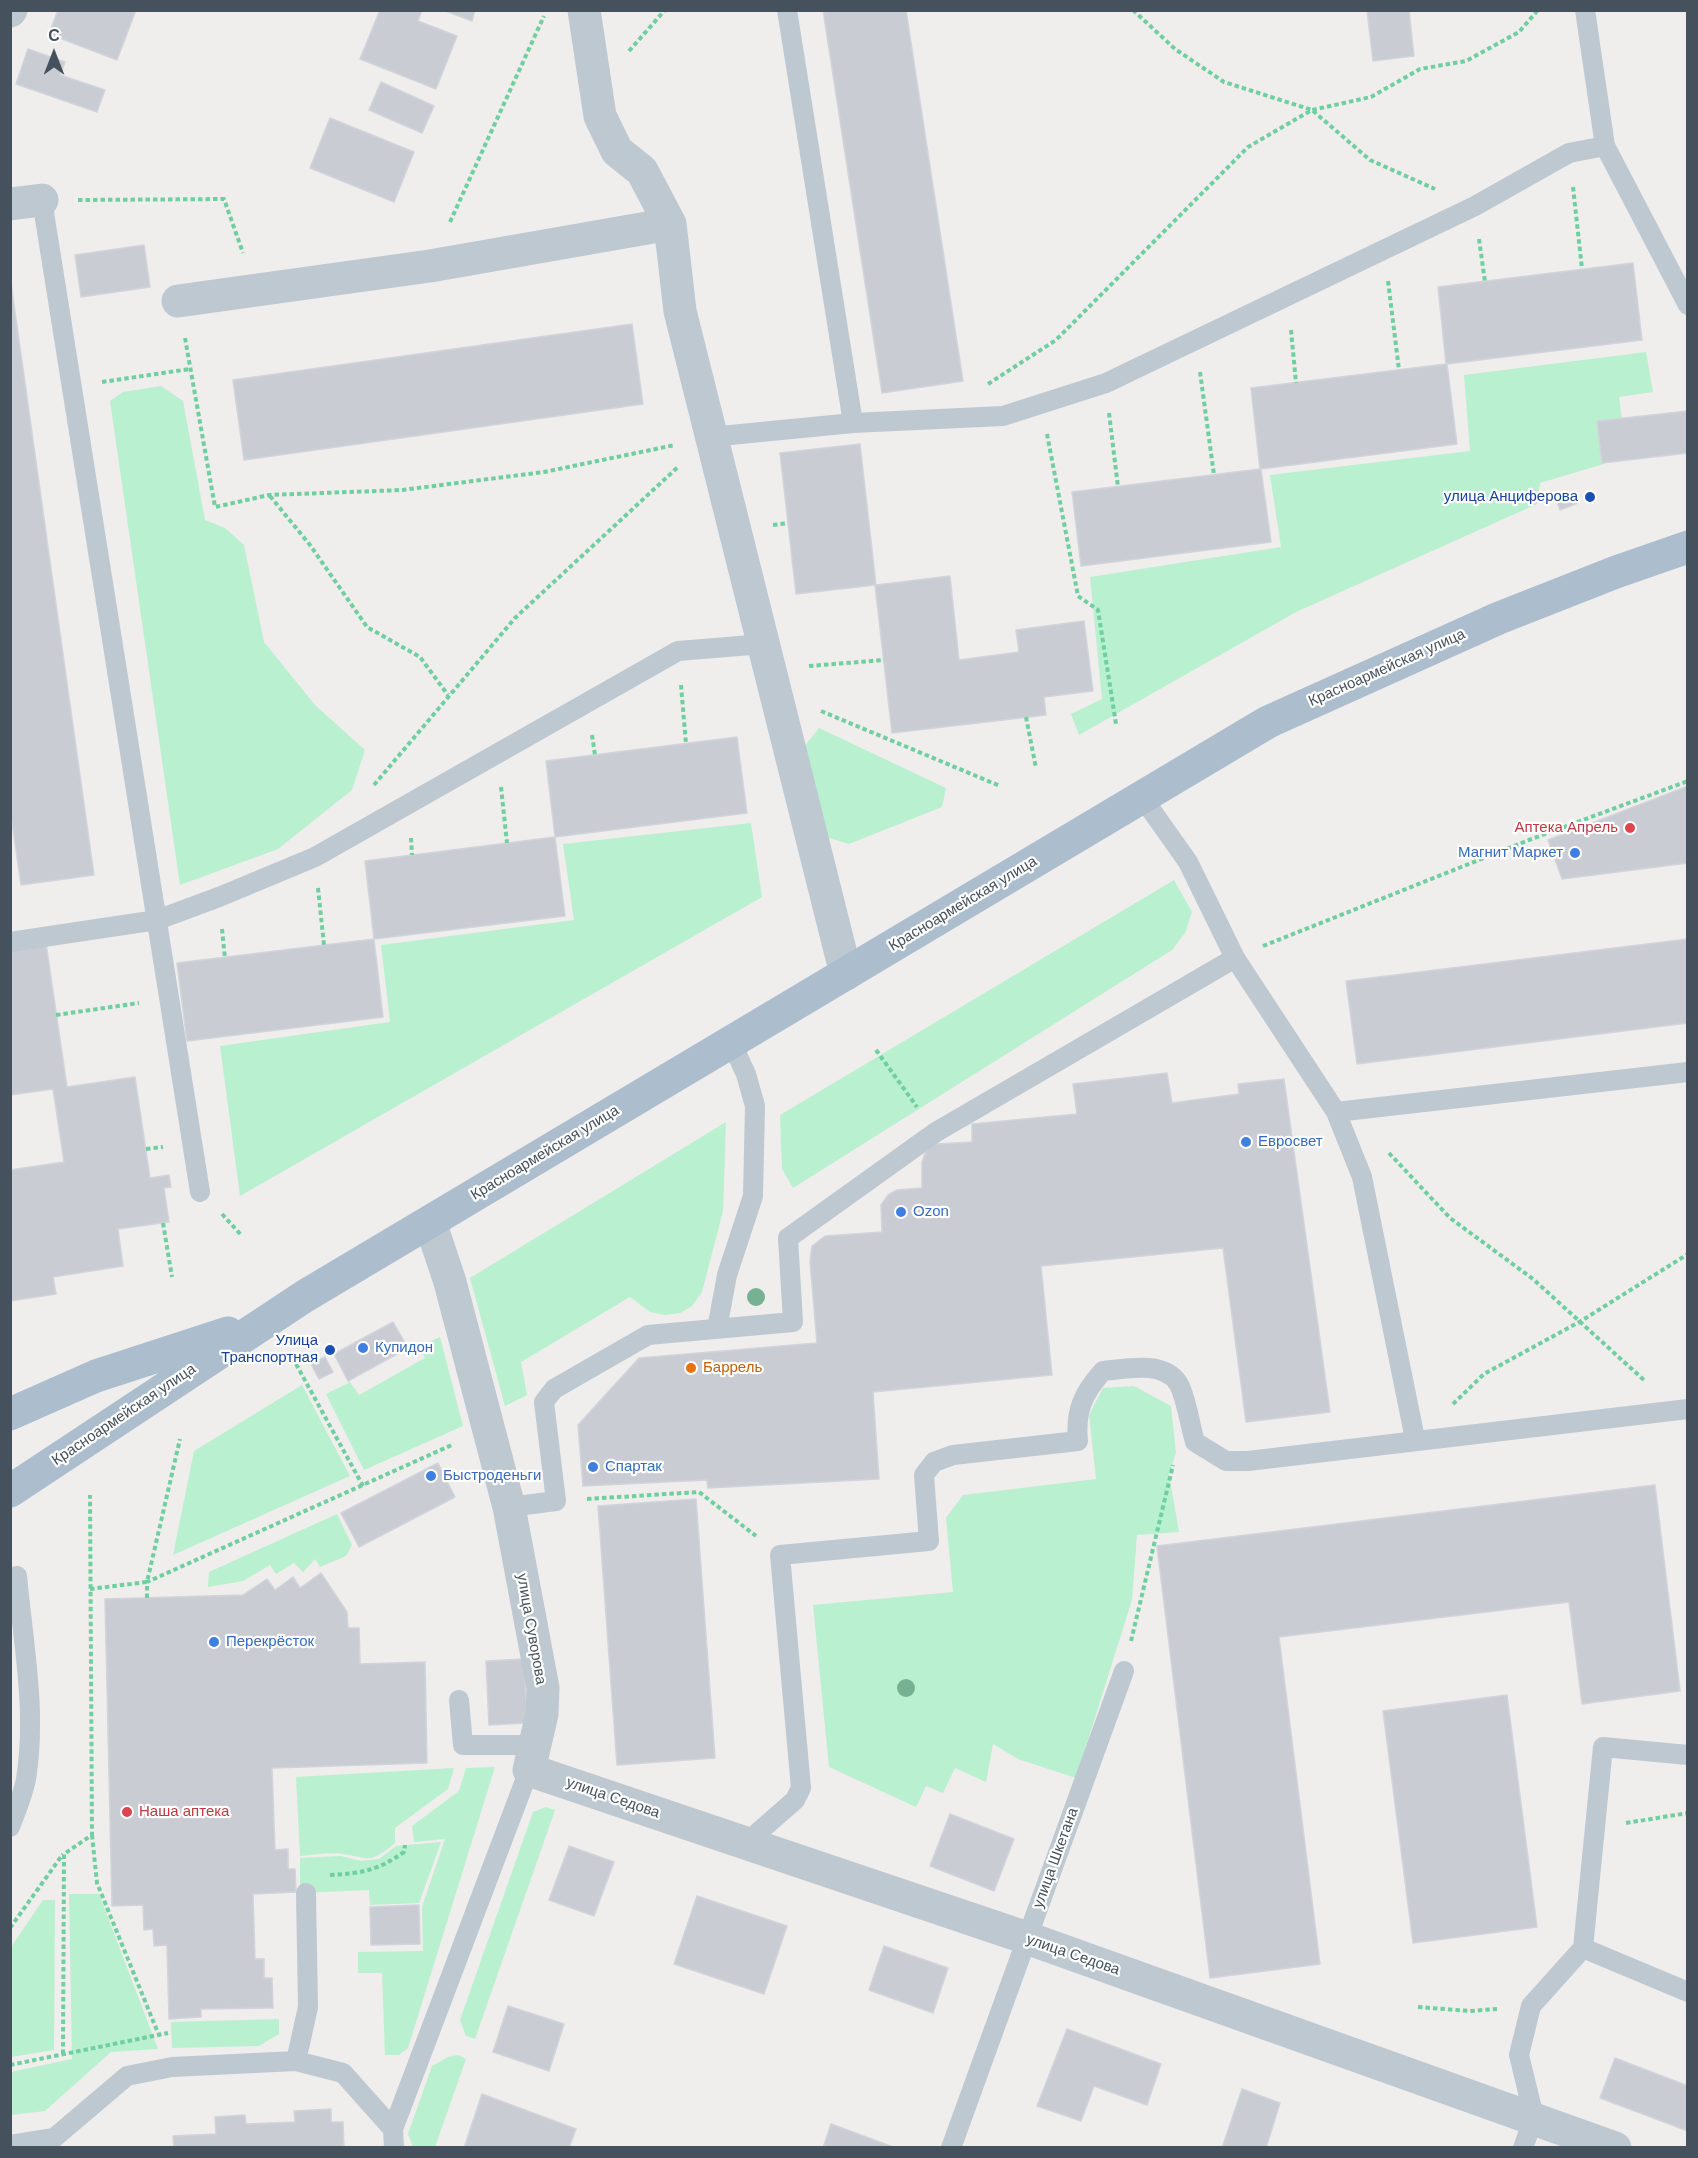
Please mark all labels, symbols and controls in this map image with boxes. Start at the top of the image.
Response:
north arrow [24,24,84,84]
text: С [48,27,60,44]
place label: улица Анциферова [1444,488,1578,506]
marker: улица Анциферова [1583,490,1597,504]
street label: Красноармейская улица [1306,625,1468,711]
place label: Аптека Апрель [1515,819,1618,837]
marker: Аптека Апрель [1623,821,1637,835]
place label: Магнит Маркет [1458,844,1563,862]
marker: Магнит Маркет [1568,846,1582,860]
street label: Красноармейская улица [886,853,1040,955]
street label: Красноармейская улица [468,1102,622,1204]
place label: Евросвет [1258,1133,1323,1151]
marker: Евросвет [1239,1135,1253,1149]
place label: Ozon [913,1203,949,1221]
marker: Ozon [894,1205,908,1219]
place label: Улица Транспортная [221,1332,318,1367]
place label: Купидон [375,1339,433,1357]
marker: Купидон [356,1341,370,1355]
marker: Улица Транспортная [323,1343,337,1357]
place label: Баррель [703,1359,762,1377]
street label: Красноармейская улица [49,1360,199,1470]
marker: Баррель [684,1361,698,1375]
place label: Спартак [605,1458,662,1476]
marker: Спартак [586,1460,600,1474]
place label: Быстроденьги [443,1467,541,1485]
marker: Быстроденьги [424,1469,438,1483]
street label: улица Суворова [512,1572,550,1686]
place label: Перекрёсток [226,1633,314,1651]
marker: Перекрёсток [207,1635,221,1649]
street label: улица Седова [564,1774,662,1822]
place label: Наша аптека [139,1803,229,1821]
marker: Наша аптека [120,1805,134,1819]
street label: улица Шкетана [1030,1805,1082,1911]
street label: улица Седова [1024,1931,1122,1979]

